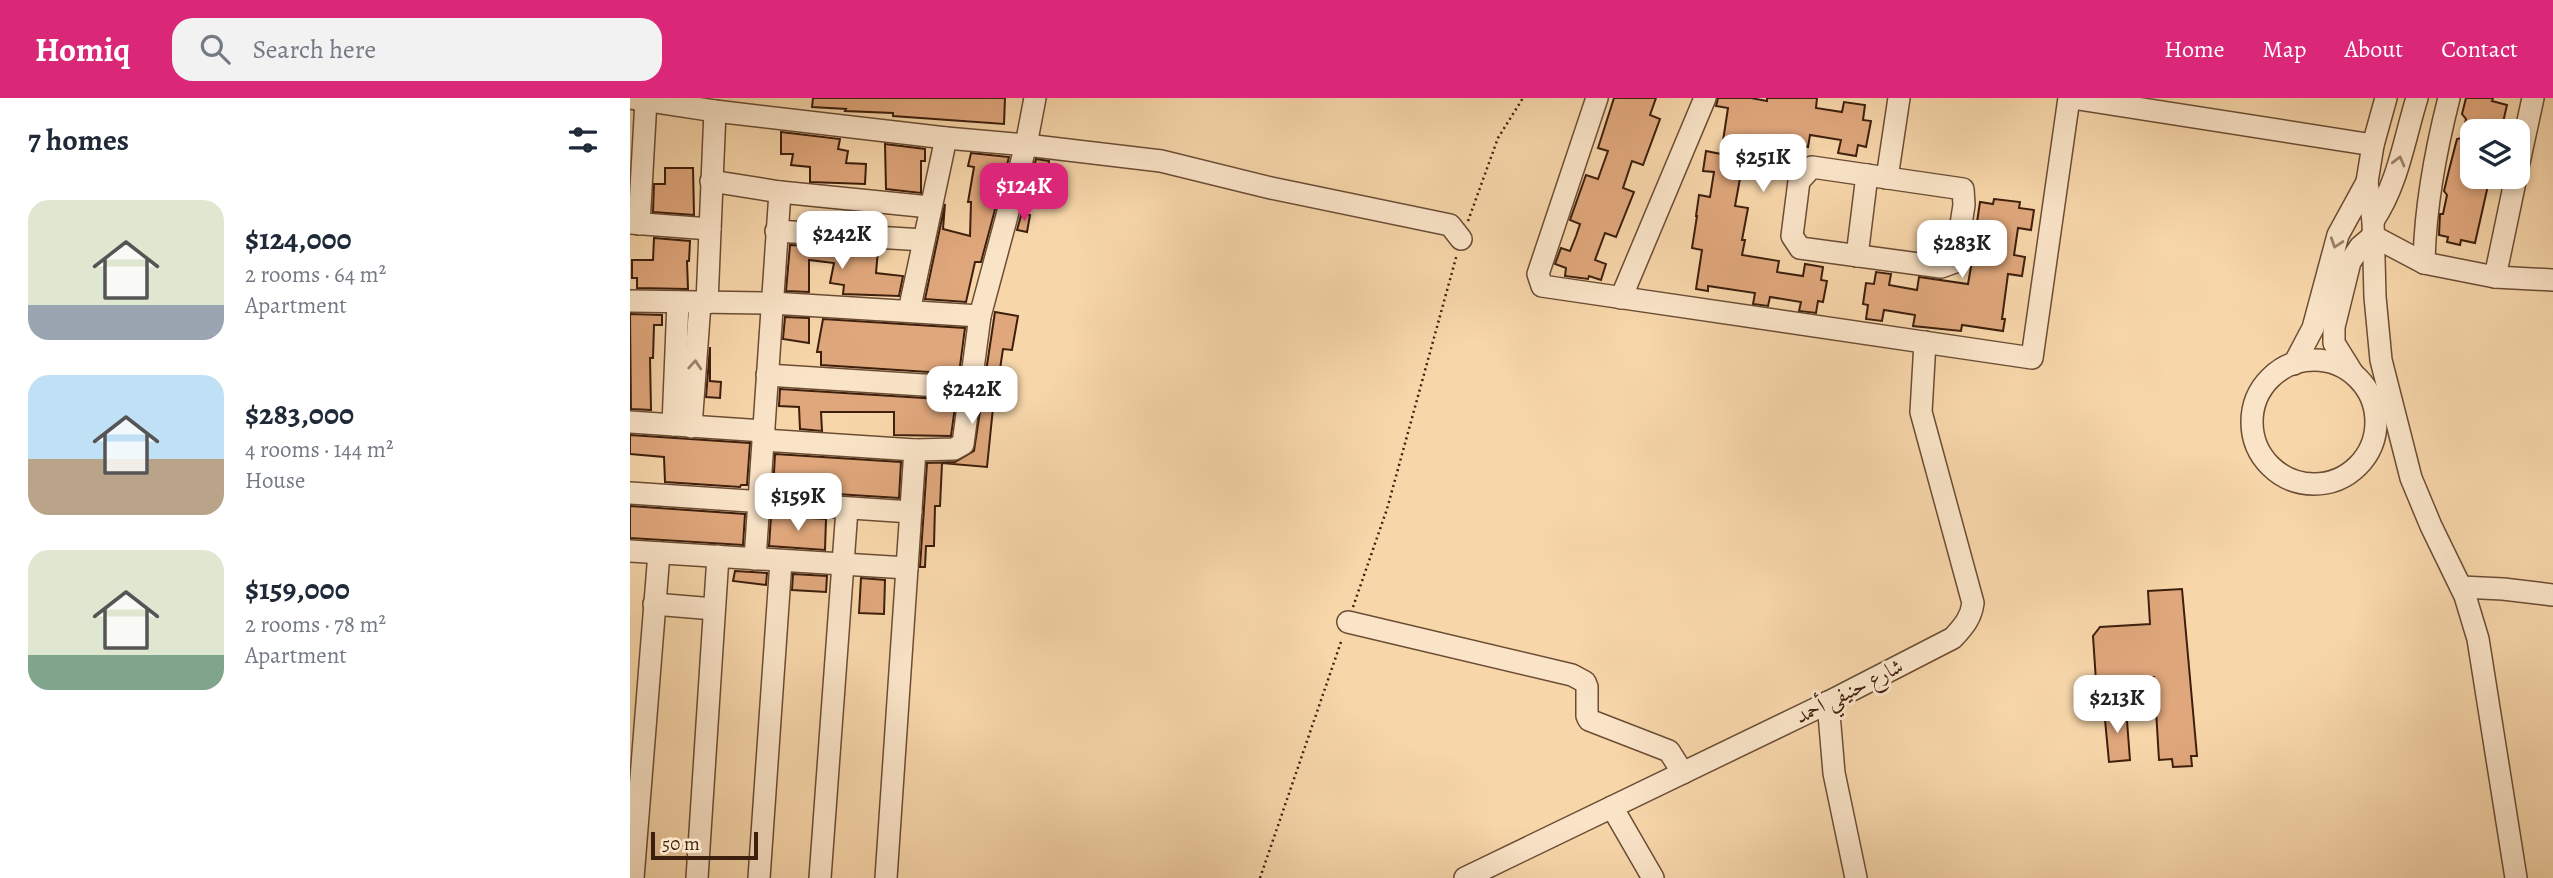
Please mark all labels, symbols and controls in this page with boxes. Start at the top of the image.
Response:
search box [172,18,662,81]
text: Homiq [35,27,130,72]
icon: search [196,30,234,68]
text: Search here [252,32,376,67]
text: Home [2164,33,2225,65]
text: Map [2263,33,2307,65]
text: About [2345,33,2403,65]
text: Contact [2441,33,2518,65]
map controls [2460,119,2530,189]
button: layers [2460,119,2530,189]
text: 7 homes [28,120,129,160]
icon: filters [564,121,602,159]
pin: $251K [1714,134,1812,194]
text: $251K [1736,141,1791,172]
one-way arrow [2391,156,2406,168]
pin: $124K [975,164,1073,223]
text: $124K [996,170,1052,201]
pin: $242K [793,212,891,271]
text: $242K [813,218,871,249]
text: $124,000 [245,219,352,259]
pin: $283K [1913,220,2011,280]
text: $283K [1933,227,1991,258]
icon: home [84,228,168,312]
one-way arrow [2330,236,2344,248]
text: 2 rooms · 64 m² [245,259,386,290]
text: Apartment [245,290,347,321]
one-way arrow [687,359,702,370]
pin: $242K [923,366,1021,426]
text: $242K [943,373,1001,404]
text: $283,000 [245,394,354,434]
icon: home [84,403,168,487]
text: 4 rooms · 144 m² [245,434,393,465]
text: House [245,465,305,496]
pin: $159K [749,474,847,533]
text: $159K [771,480,825,511]
text: $159,000 [245,569,350,609]
icon: home [84,578,168,662]
text: 2 rooms · 78 m² [245,609,386,640]
text: Apartment [245,640,347,671]
street label: شارع حنيفي أحمد [1790,651,1911,736]
pin: $213K [2068,676,2166,735]
text: $213K [2089,682,2145,713]
scale bar [651,829,758,861]
text: 50 m [662,831,700,857]

